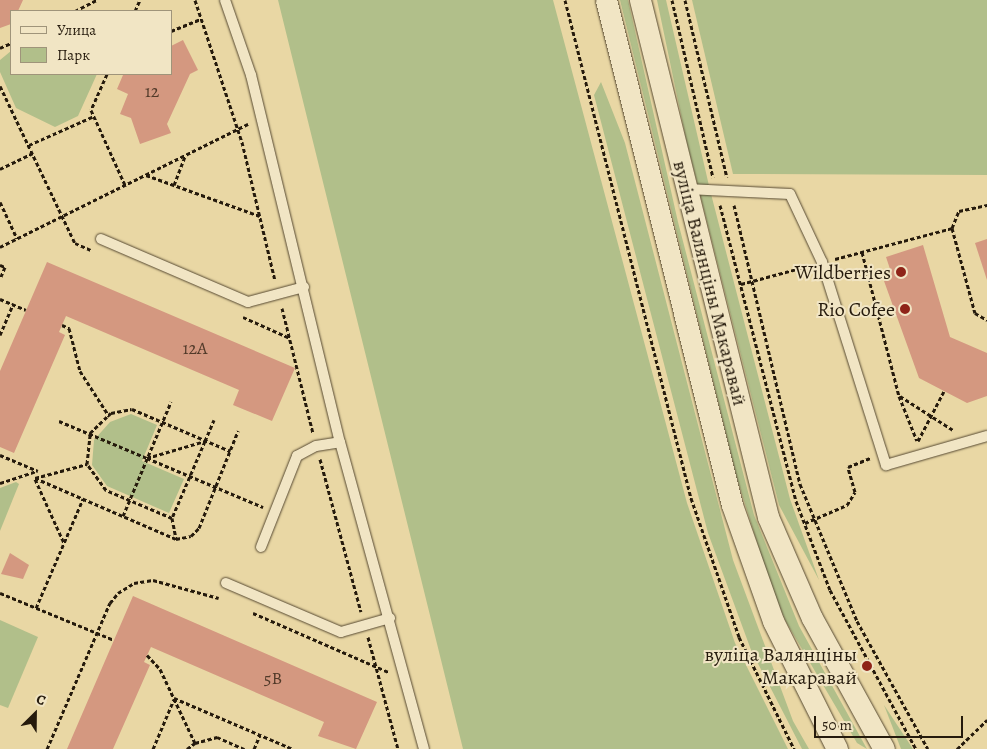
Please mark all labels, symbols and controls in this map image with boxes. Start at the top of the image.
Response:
legend [10,10,172,75]
text: Улица [57,20,96,40]
text: Парк [57,45,90,65]
house number: 12 [145,80,159,102]
street label: вуліца Валянціны Макаравай [668,158,752,408]
place label: Wildberries [795,260,891,284]
marker: Wildberries [895,266,907,278]
place label: Rio Cofee [817,297,895,321]
marker: Rio Cofee [899,303,911,315]
house number: 12А [182,337,208,359]
place label: вуліца Валянціны Макаравай [704,642,857,689]
marker: вуліца Валянціны Макаравай [861,660,873,672]
house number: 5В [264,667,282,689]
north arrow [10,689,60,739]
text: С [33,689,49,710]
scale bar [817,706,966,738]
text: 50 m [822,715,852,735]

